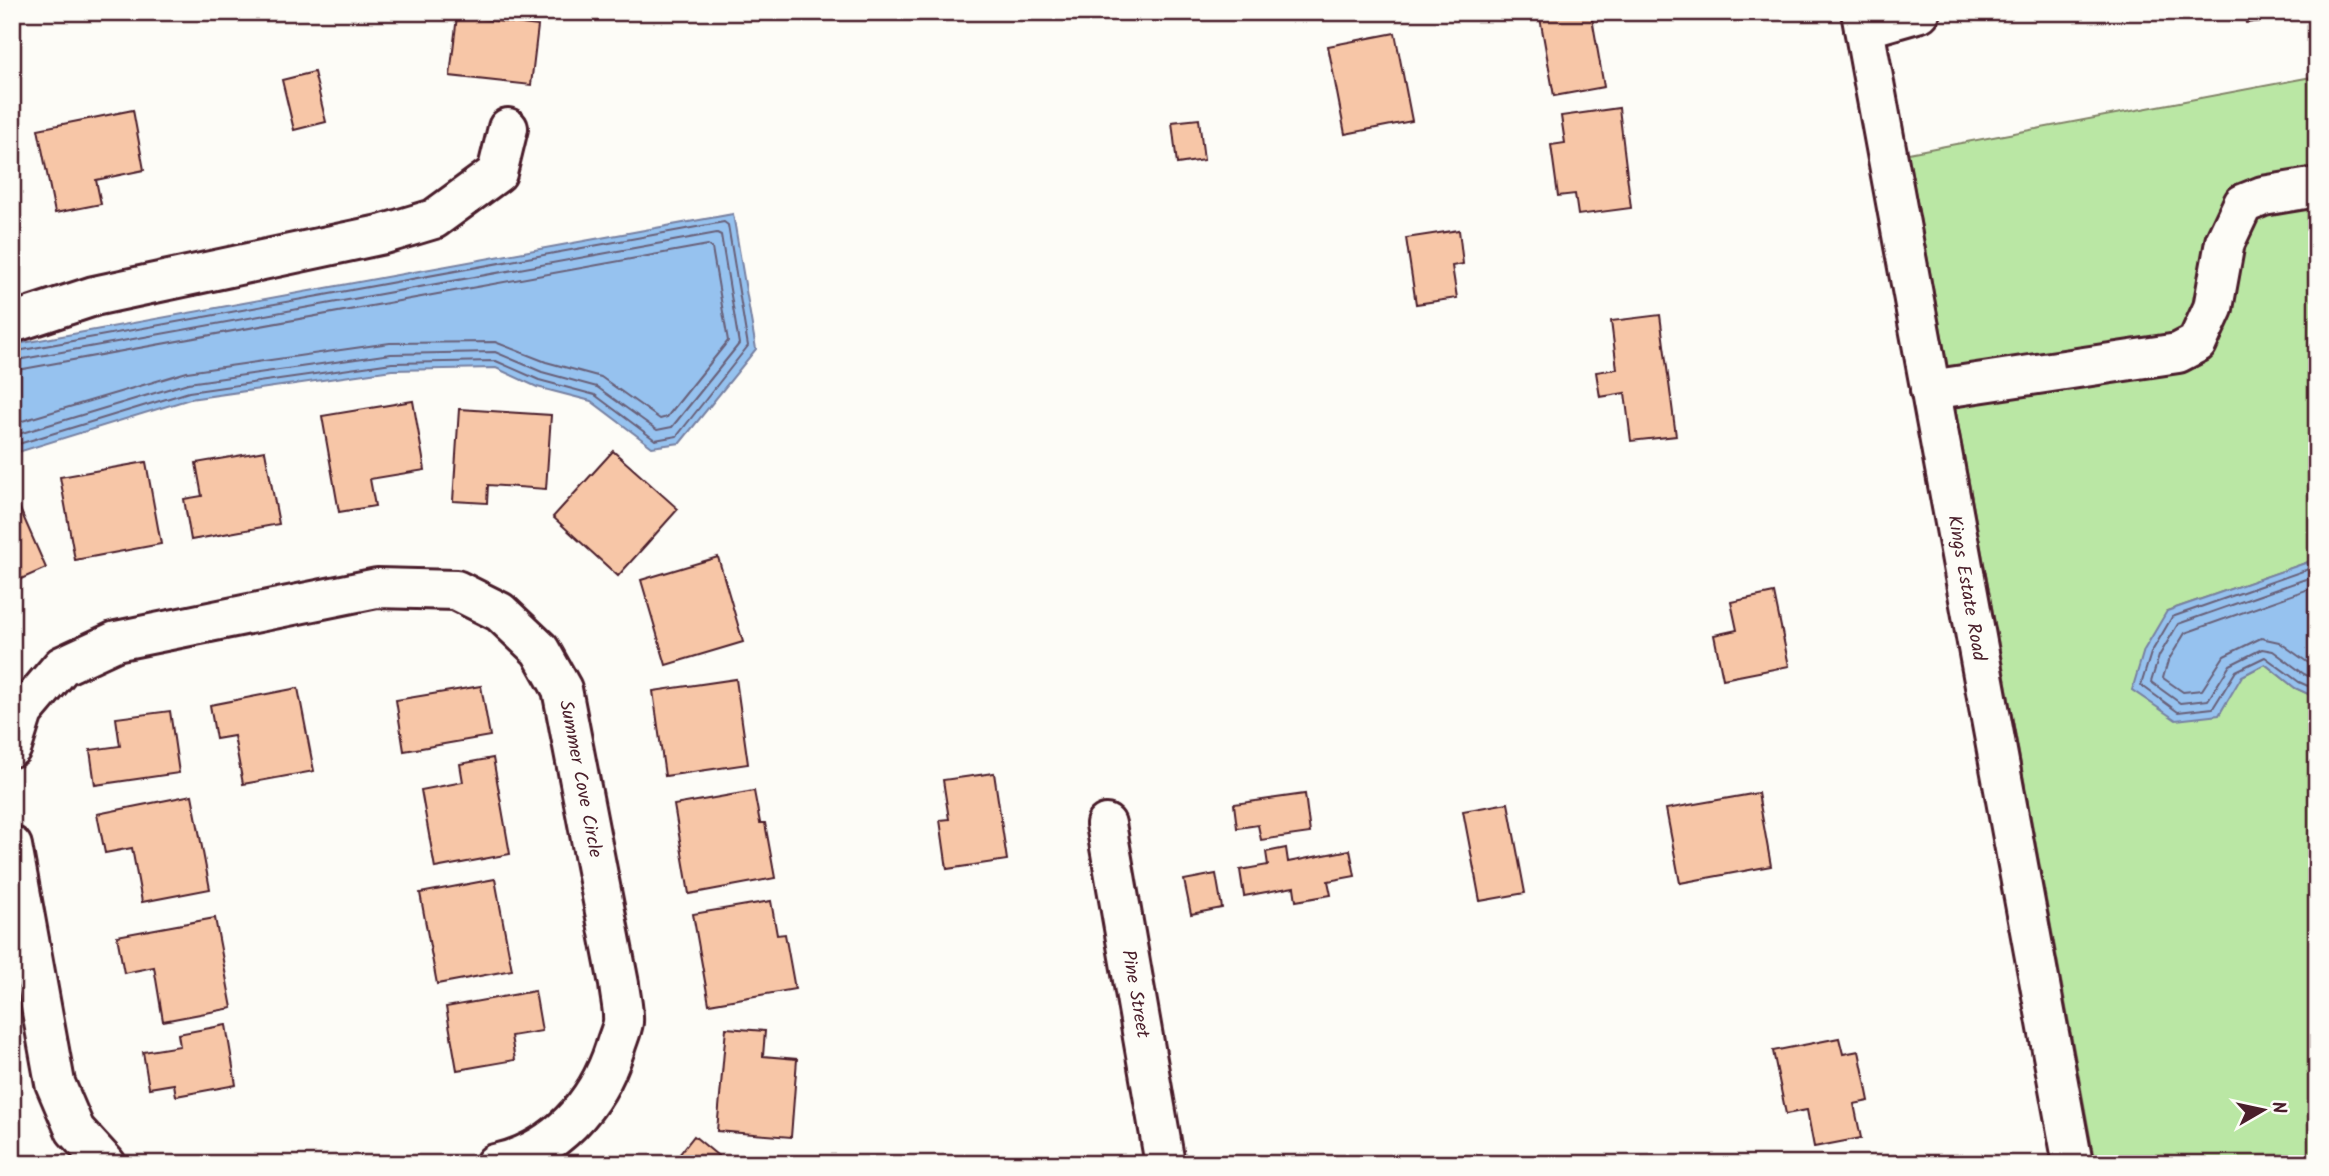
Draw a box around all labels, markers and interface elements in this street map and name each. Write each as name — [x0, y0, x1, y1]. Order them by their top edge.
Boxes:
street label: Kings Estate Road — [1938, 513, 1994, 664]
street label: Summer Cove Circle — [550, 698, 610, 861]
street label: Pine Street — [1112, 947, 1158, 1041]
north arrow — [2228, 1074, 2298, 1144]
text: N — [2262, 1099, 2294, 1116]

